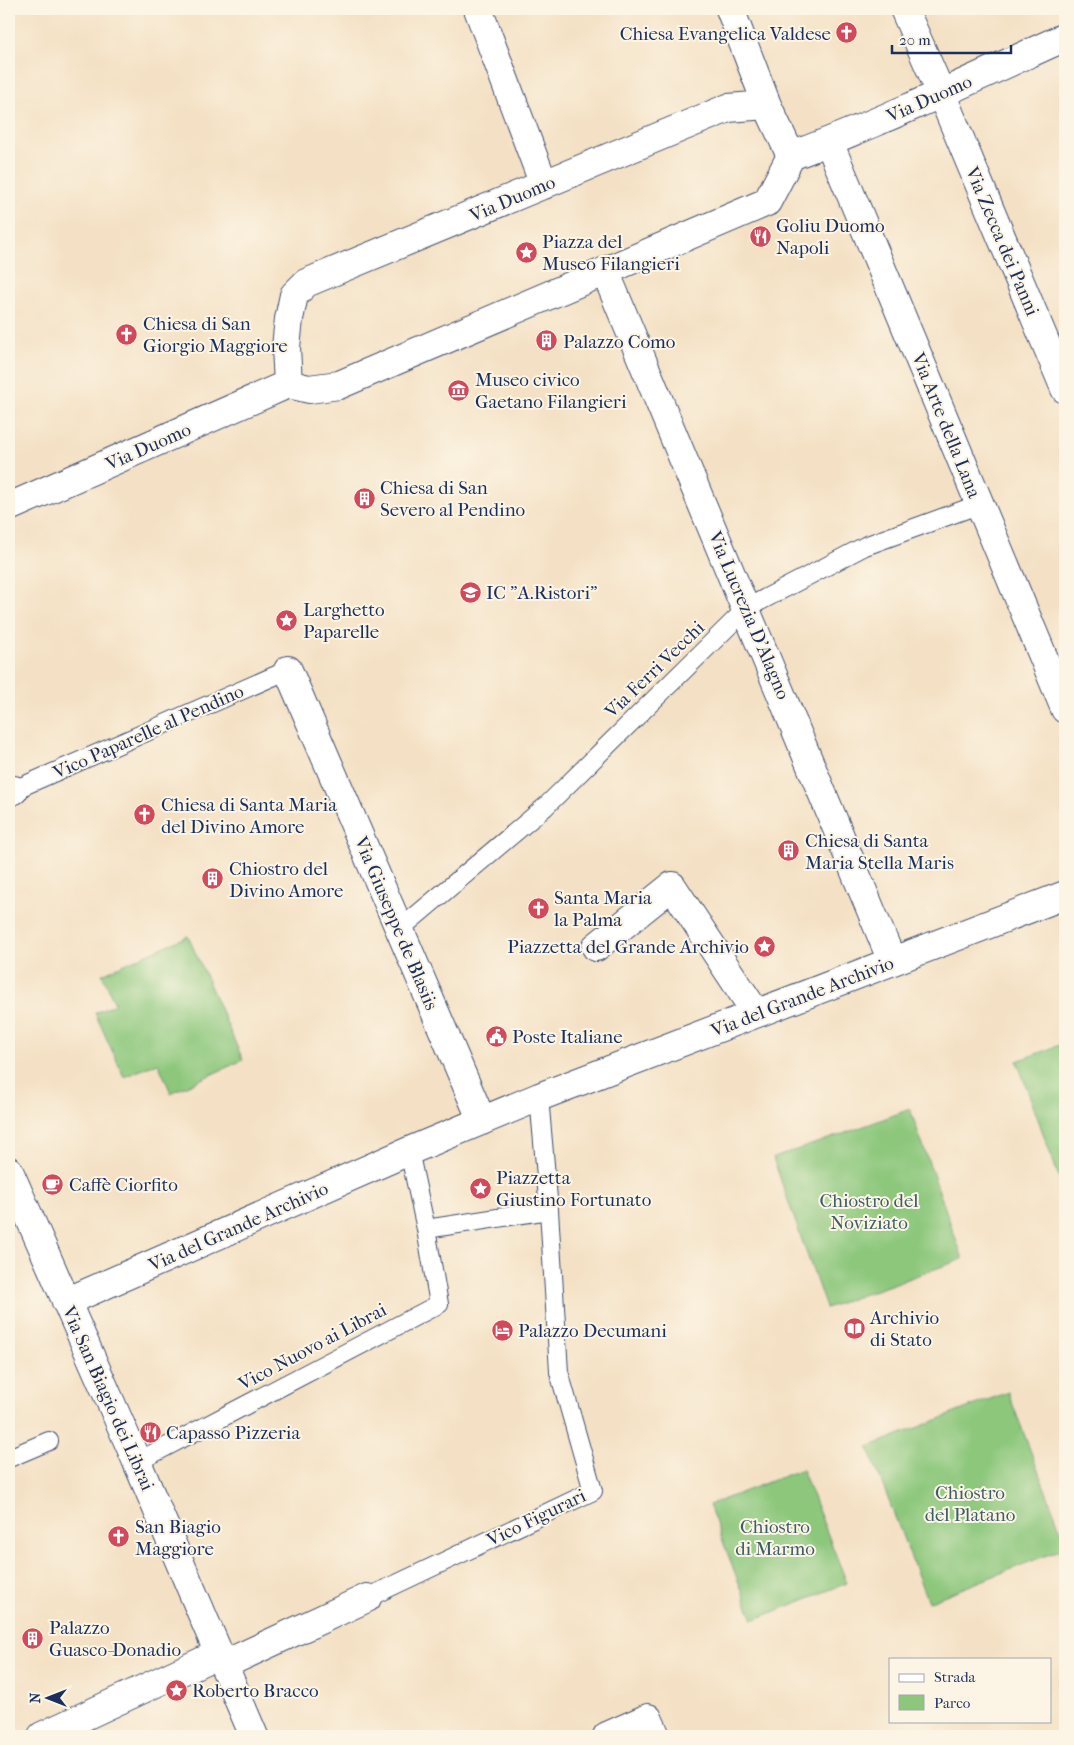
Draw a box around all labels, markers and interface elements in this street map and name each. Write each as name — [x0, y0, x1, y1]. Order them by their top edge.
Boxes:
church icon: Chiesa Evangelica Valdese — [835, 21, 859, 45]
scale bar — [892, 22, 1010, 54]
place label: Chiesa Evangelica Valdese — [620, 23, 831, 45]
text: 20 m — [899, 31, 931, 49]
street label: Via Duomo — [883, 70, 976, 128]
street label: Via Zecca dei Panni — [960, 163, 1044, 320]
street label: Via Duomo — [465, 171, 559, 227]
place label: Goliu Duomo Napoli — [776, 215, 885, 259]
restaurant icon: Goliu Duomo Napoli — [748, 224, 772, 248]
place label: Piazza del Museo Filangieri — [542, 231, 680, 275]
place icon: Piazza del Museo Filangieri — [514, 240, 538, 264]
place label: Chiesa di San Giorgio Maggiore — [143, 313, 288, 357]
church icon: Chiesa di San Giorgio Maggiore — [115, 322, 139, 346]
building icon: Palazzo Como — [535, 329, 559, 353]
place label: Palazzo Como — [563, 331, 676, 353]
street label: Via Arte della Lana — [907, 349, 985, 501]
place label: Museo civico Gaetano Filangieri — [475, 369, 627, 413]
museum icon: Museo civico Gaetano Filangieri — [447, 378, 471, 402]
street label: Via Duomo — [102, 418, 195, 476]
place label: Chiesa di San Severo al Pendino — [380, 477, 526, 521]
building icon: Chiesa di San Severo al Pendino — [352, 486, 376, 510]
street label: Via Lucrezia D'Alagno — [703, 527, 795, 703]
school or university icon: IC "A.Ristori" — [458, 580, 482, 604]
place label: IC "A.Ristori" — [486, 582, 597, 604]
place label: Larghetto Paparelle — [303, 599, 385, 643]
place icon: Larghetto Paparelle — [275, 608, 299, 632]
street label: Via Ferri Vecchi — [600, 616, 709, 723]
street label: Vico Paparelle al Pendino — [49, 680, 247, 784]
place label: Chiesa di Santa Maria del Divino Amore — [161, 794, 337, 838]
church icon: Chiesa di Santa Maria del Divino Amore — [133, 803, 157, 827]
place label: Chiesa di Santa Maria Stella Maris — [805, 830, 954, 874]
street label: Via Giuseppe de Blasiis — [349, 832, 443, 1013]
building icon: Chiesa di Santa Maria Stella Maris — [777, 839, 801, 863]
place label: Chiostro del Divino Amore — [229, 858, 344, 902]
building icon: Chiostro del Divino Amore — [201, 867, 225, 891]
place label: Santa Maria la Palma — [553, 887, 652, 931]
church icon: Santa Maria la Palma — [526, 896, 550, 920]
place icon: Piazzetta del Grande Archivio — [753, 934, 777, 958]
place label: Piazzetta del Grande Archivio — [507, 936, 749, 958]
street label: Via del Grande Archivio — [707, 952, 897, 1042]
public building icon: Poste Italiane — [484, 1024, 508, 1048]
place label: Poste Italiane — [512, 1026, 623, 1048]
place label: Piazzetta Giustino Fortunato — [496, 1167, 652, 1211]
cafe icon: Caffè Ciorfito — [41, 1172, 65, 1196]
place label: Caffè Ciorfito — [69, 1174, 178, 1196]
place icon: Piazzetta Giustino Fortunato — [468, 1176, 492, 1200]
street label: Via del Grande Archivio — [144, 1177, 332, 1277]
park label: Chiostro del Noviziato — [820, 1190, 918, 1234]
street label: Vico Nuovo ai Librai — [234, 1298, 391, 1396]
street label: Via San Biagio dei Librai — [57, 1302, 159, 1494]
place label: Archivio di Stato — [869, 1307, 940, 1351]
library icon: Archivio di Stato — [842, 1316, 866, 1340]
hotel icon: Palazzo Decumani — [490, 1318, 514, 1342]
place label: Palazzo Decumani — [518, 1320, 667, 1342]
restaurant icon: Capasso Pizzeria — [138, 1420, 162, 1444]
place label: Capasso Pizzeria — [166, 1422, 300, 1444]
park label: Chiostro del Platano — [925, 1482, 1016, 1526]
street label: Vico Figurari — [482, 1484, 590, 1552]
place label: San Biagio Maggiore — [135, 1516, 221, 1560]
park label: Chiostro di Marmo — [735, 1516, 815, 1560]
church icon: San Biagio Maggiore — [107, 1525, 131, 1549]
place label: Palazzo Guasco-Donadio — [49, 1617, 182, 1661]
building icon: Palazzo Guasco-Donadio — [21, 1626, 45, 1650]
legend — [889, 1658, 1052, 1722]
text: Strada — [934, 1668, 977, 1686]
north arrow — [22, 1672, 72, 1722]
place icon: Roberto Bracco — [164, 1678, 188, 1702]
place label: Roberto Bracco — [192, 1680, 319, 1702]
text: N — [27, 1692, 44, 1703]
text: Parco — [934, 1694, 971, 1712]

